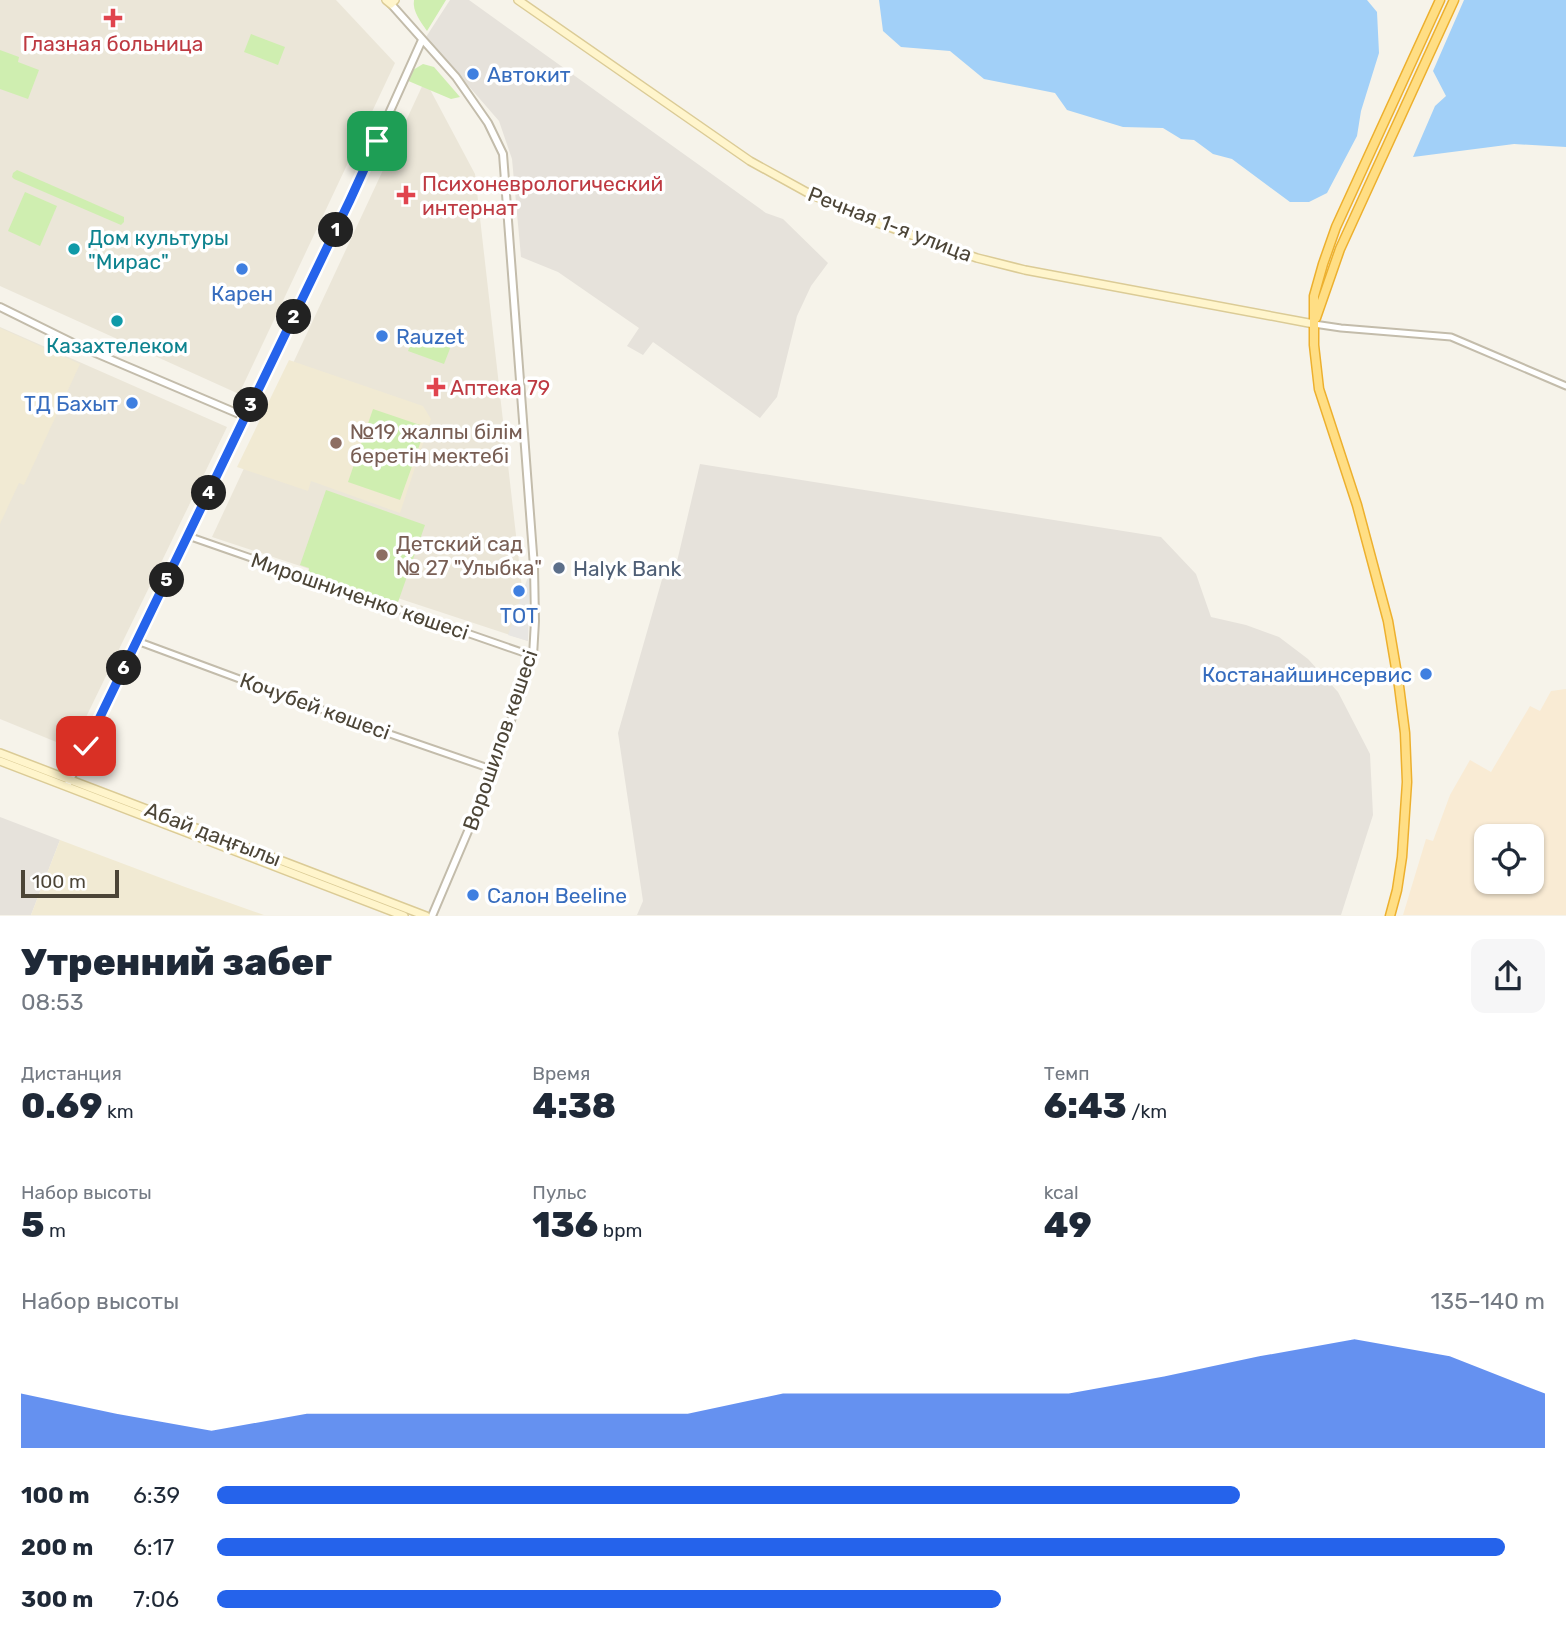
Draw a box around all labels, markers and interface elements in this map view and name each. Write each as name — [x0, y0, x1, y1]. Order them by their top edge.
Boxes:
marker: Глазная больница — [103, 8, 123, 28]
place label: Глазная больница — [23, 31, 203, 56]
place label: Автокит — [487, 62, 571, 87]
marker: Автокит — [465, 66, 481, 82]
pin — [347, 111, 407, 171]
icon: arrive — [358, 122, 396, 160]
place label: Психоневрологический интернат — [422, 171, 663, 220]
street label: Речная 1-я улица — [804, 181, 976, 267]
marker: Психоневрологический интернат — [396, 185, 416, 205]
pin: 1 — [318, 212, 354, 247]
text: 1 — [331, 218, 340, 241]
place label: Дом культуры "Мирас" — [88, 225, 229, 274]
marker: Дом культуры "Мирас" — [66, 241, 82, 257]
marker: Карен — [234, 261, 250, 277]
place label: Карен — [211, 281, 273, 306]
pin: 2 — [276, 300, 312, 334]
text: 2 — [287, 305, 300, 328]
marker: Казахтелеком — [109, 313, 125, 329]
place label: Rauzet — [396, 324, 464, 349]
marker: Rauzet — [374, 328, 390, 344]
place label: Казахтелеком — [46, 333, 188, 358]
place label: Аптека 79 — [450, 375, 550, 400]
marker: Аптека 79 — [428, 379, 444, 395]
pin: 3 — [233, 388, 268, 422]
place label: ТД Бахыт — [24, 391, 118, 416]
text: 3 — [244, 393, 257, 416]
marker: ТД Бахыт — [124, 395, 140, 411]
place label: №19 жалпы білім беретін мектебі — [350, 419, 523, 468]
marker: №19 жалпы білім беретін мектебі — [328, 435, 344, 451]
pin: 4 — [192, 476, 227, 510]
text: 4 — [202, 481, 215, 504]
place label: Детский сад № 27 "Улыбка" — [396, 531, 542, 580]
street label: Мирошниченко көшесі — [248, 547, 472, 645]
marker: Детский сад № 27 "Улыбка" — [374, 547, 390, 563]
place label: Halyk Bank — [573, 556, 681, 581]
marker: Halyk Bank — [551, 560, 567, 576]
pin: 5 — [150, 562, 184, 598]
text: 5 — [160, 568, 173, 591]
marker: ТОТ — [511, 583, 527, 599]
place label: ТОТ — [500, 603, 538, 628]
street label: Ворошилов көшесі — [457, 646, 543, 834]
pin: 6 — [106, 650, 142, 686]
text: 6 — [117, 656, 130, 679]
place label: Костанайшинсервис — [1202, 662, 1412, 687]
marker: Костанайшинсервис — [1418, 666, 1434, 682]
street label: Кочубей көшесі — [236, 667, 394, 745]
pin — [56, 716, 116, 776]
icon: check — [67, 727, 105, 765]
street label: Абай даңғылы — [141, 797, 285, 871]
map controls — [1474, 824, 1544, 894]
button: locate — [1474, 824, 1544, 894]
scale bar — [21, 866, 119, 898]
text: 100 m — [32, 870, 86, 893]
place label: Cалон Beeline — [487, 883, 627, 908]
marker: Cалон Beeline — [465, 887, 481, 903]
text: Утренний забег — [21, 939, 332, 985]
button: share — [1471, 939, 1545, 1013]
text: 08:53 — [21, 988, 84, 1016]
text: Дистанция — [21, 1062, 122, 1085]
text: Время — [532, 1062, 590, 1085]
text: Темп — [1044, 1062, 1090, 1085]
text: 0.69 — [21, 1085, 102, 1127]
text: 4:38 — [532, 1085, 616, 1127]
text: 6:43 — [1044, 1085, 1127, 1127]
text: km — [102, 1100, 134, 1123]
text: /km — [1127, 1100, 1167, 1123]
text: Набор высоты — [21, 1181, 152, 1204]
text: Пульс — [532, 1181, 587, 1204]
text: kcal — [1044, 1181, 1079, 1204]
text: 5 — [21, 1204, 44, 1246]
text: 136 — [532, 1204, 598, 1246]
text: 49 — [1044, 1204, 1092, 1246]
text: m — [44, 1219, 66, 1242]
text: bpm — [598, 1219, 642, 1242]
text: Набор высоты — [21, 1287, 179, 1315]
text: 135–140 m — [1430, 1287, 1545, 1315]
text: 100 m — [21, 1481, 90, 1509]
text: 6:39 — [133, 1481, 180, 1509]
text: 200 m — [21, 1533, 93, 1561]
text: 6:17 — [133, 1533, 174, 1561]
text: 300 m — [21, 1585, 93, 1613]
text: 7:06 — [133, 1585, 179, 1613]

